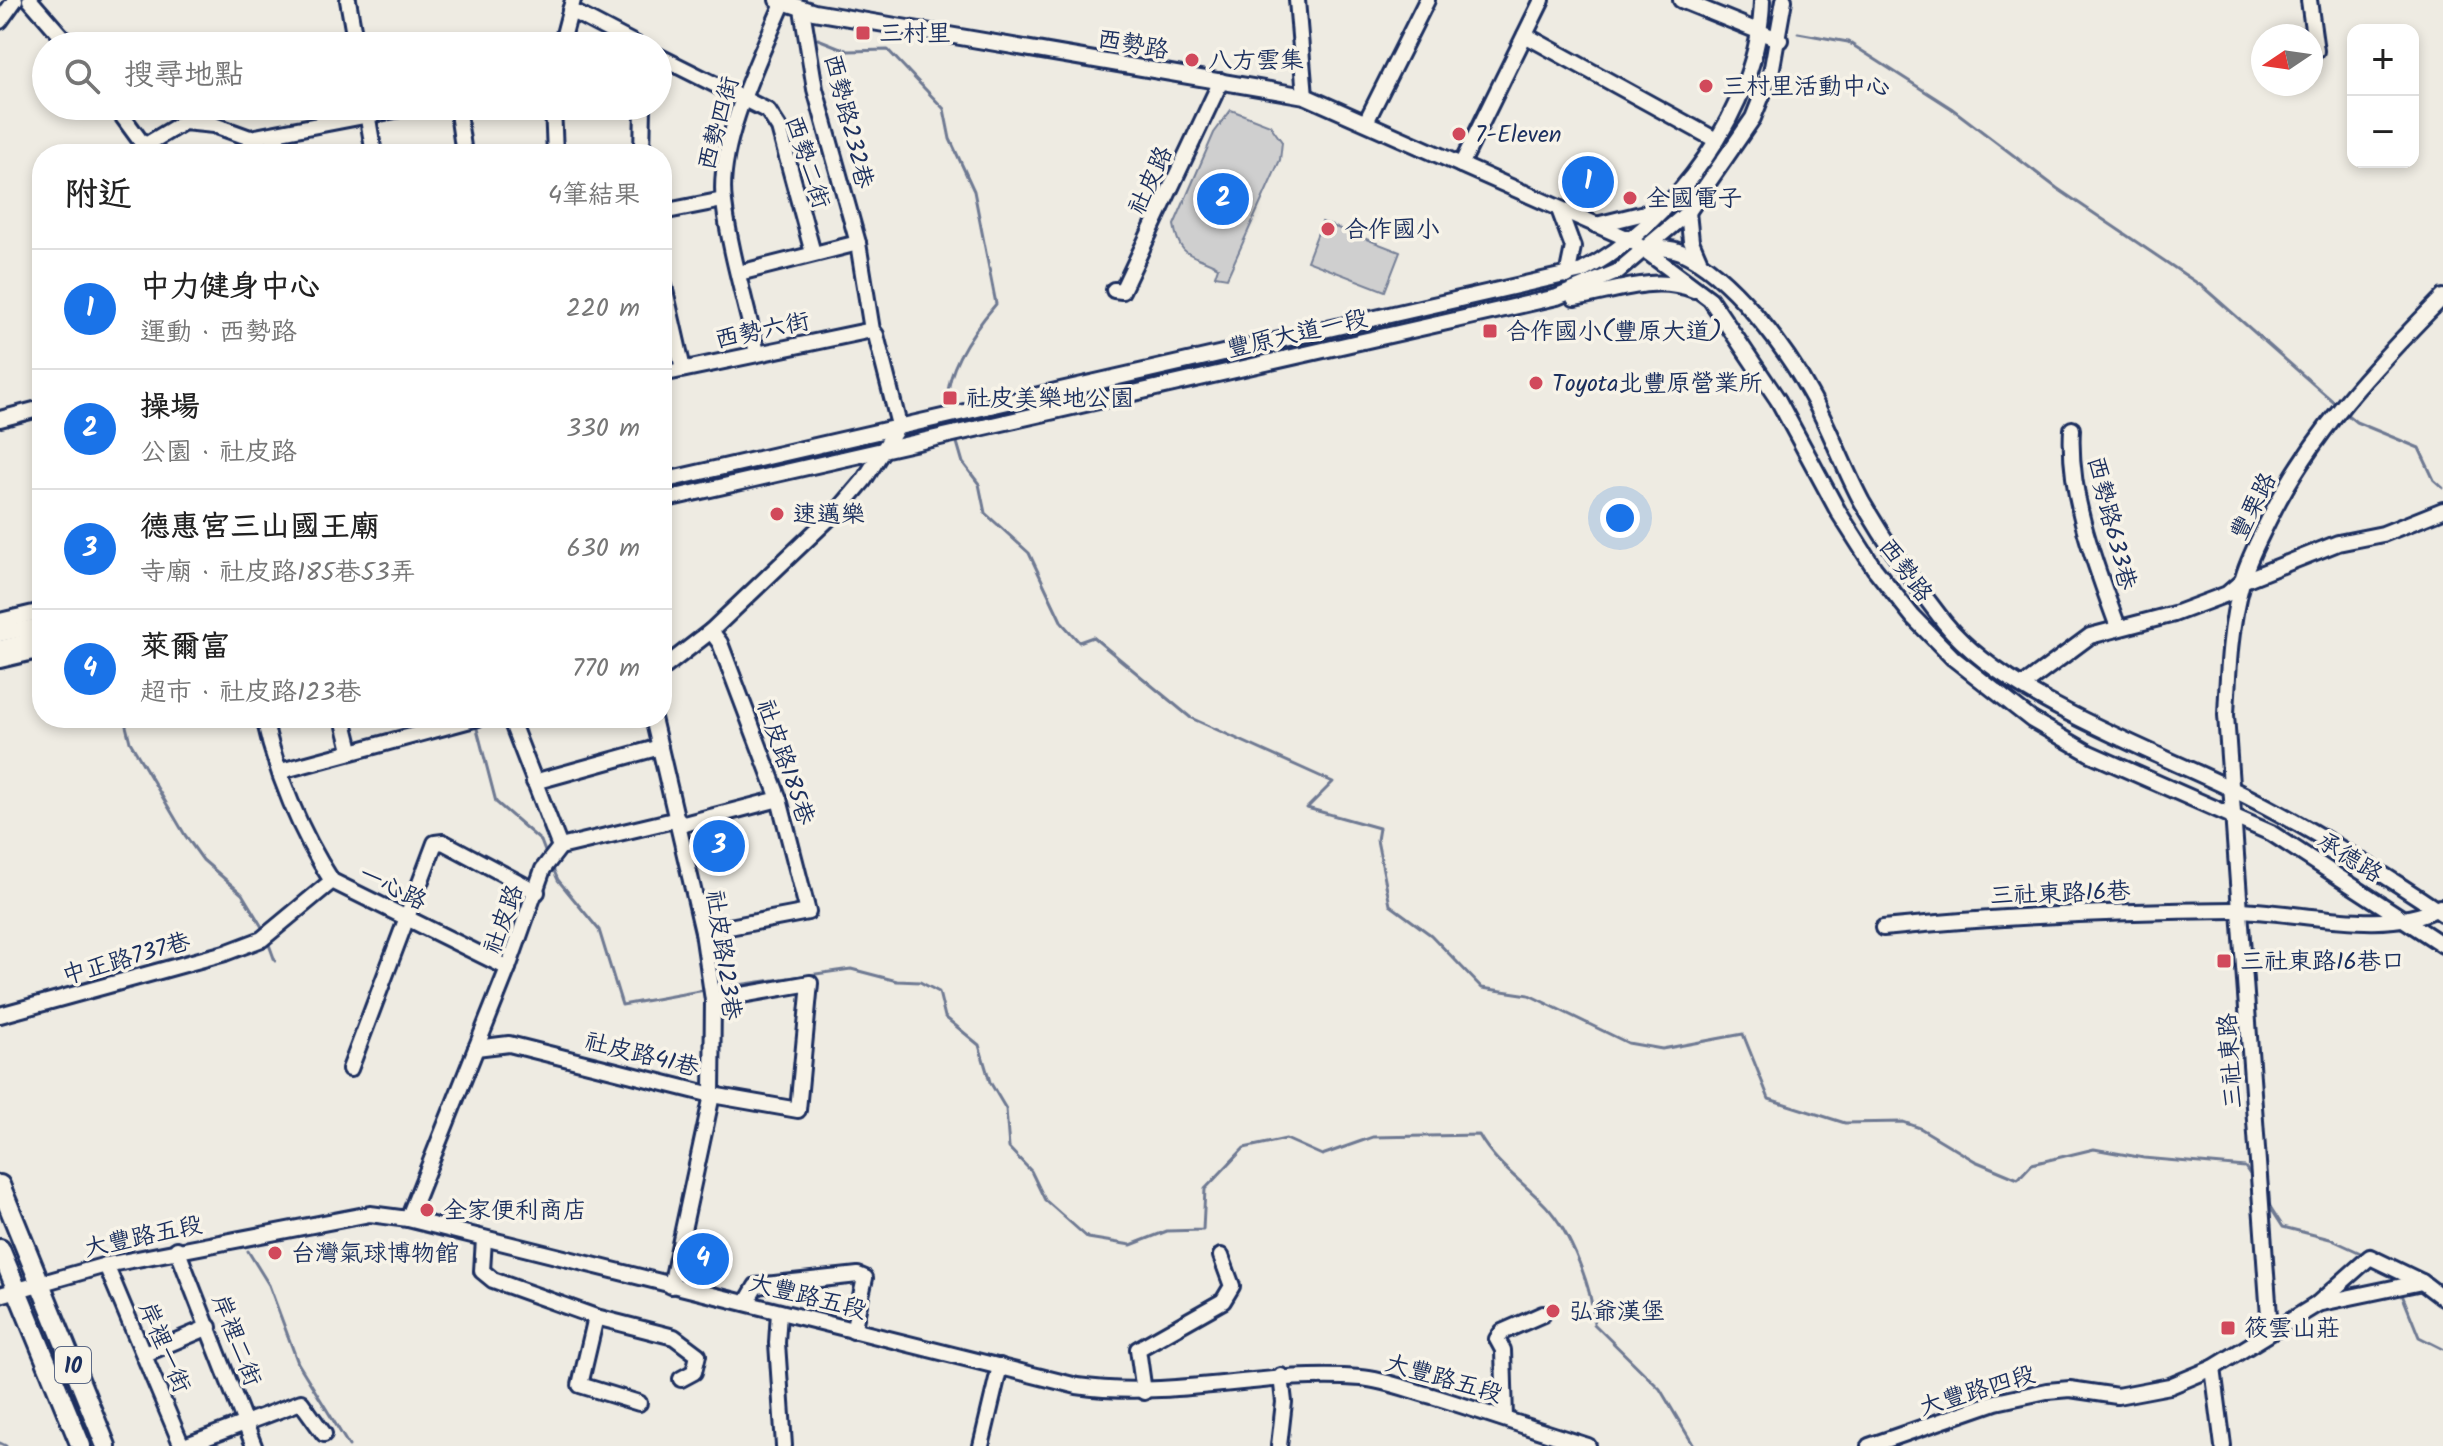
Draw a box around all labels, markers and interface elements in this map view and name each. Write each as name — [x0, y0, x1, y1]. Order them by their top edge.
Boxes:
place label: 三村里 — [879, 15, 951, 54]
street label: 西勢路 — [1094, 20, 1172, 71]
marker: 三村里 — [854, 24, 872, 42]
north arrow — [2251, 24, 2323, 96]
map controls — [2347, 24, 2419, 168]
button: + — [2347, 24, 2419, 96]
search box — [32, 32, 672, 120]
place label: 八方雲集 — [1208, 42, 1304, 81]
street label: 西勢路232巷 — [812, 50, 883, 193]
marker: 八方雲集 — [1183, 51, 1201, 69]
text: 搜尋地點 — [124, 52, 244, 100]
icon: search — [60, 54, 104, 98]
place label: 三村里活動中心 — [1722, 68, 1890, 107]
street label: 西勢四街 — [688, 72, 751, 175]
marker: 三村里活動中心 — [1697, 77, 1715, 95]
button: − — [2347, 96, 2419, 168]
street label: 西勢二街 — [773, 111, 840, 214]
place label: 7-Eleven — [1475, 116, 1562, 155]
marker: 7-Eleven — [1450, 125, 1468, 143]
street label: 社皮路 — [1118, 140, 1184, 222]
pin: 1 — [1562, 152, 1614, 212]
text: 附近 — [64, 169, 132, 223]
pin: 2 — [1197, 169, 1249, 229]
text: 4筆結果 — [548, 175, 640, 217]
place label: 全國電子 — [1646, 180, 1742, 219]
marker: 全國電子 — [1621, 189, 1639, 207]
place label: 合作國小 — [1344, 211, 1440, 250]
marker: 合作國小 — [1319, 220, 1337, 238]
text: 中力健身中心 — [140, 264, 320, 312]
text: 1 — [86, 288, 94, 330]
text: 220 m — [566, 288, 640, 330]
street label: 豐原大道一段 — [1223, 299, 1372, 370]
street label: 西勢六街 — [711, 302, 813, 361]
text: 運動 · 西勢路 — [140, 312, 297, 354]
place label: 合作國小(豐原大道) — [1506, 313, 1722, 352]
marker: 合作國小(豐原大道) — [1481, 322, 1499, 340]
place label: Toyota北豐原營業所 — [1552, 365, 1762, 404]
marker: Toyota北豐原營業所 — [1527, 374, 1545, 392]
place label: 社皮美樂地公園 — [966, 380, 1134, 419]
text: 操場 — [140, 384, 200, 432]
marker: 社皮美樂地公園 — [941, 389, 959, 407]
text: 2 — [82, 408, 98, 450]
text: 330 m — [566, 408, 640, 450]
text: 公園 · 社皮路 — [140, 432, 297, 474]
street label: 西勢路633巷 — [2075, 452, 2146, 594]
street label: 豐栗路 — [2221, 466, 2288, 548]
place label: 速邁樂 — [793, 496, 865, 535]
your location — [1600, 498, 1640, 538]
text: 德惠宮三山國王廟 — [140, 504, 380, 552]
marker: 速邁樂 — [768, 505, 786, 523]
text: 3 — [83, 528, 97, 570]
text: 630 m — [567, 528, 640, 570]
street label: 西勢路 — [1868, 530, 1942, 611]
text: 寺廟 · 社皮路185巷53弄 — [140, 552, 416, 594]
text: 萊爾富 — [140, 624, 230, 672]
text: 4 — [83, 648, 97, 690]
text: 770 m — [572, 648, 640, 690]
text: 超市 · 社皮路123巷 — [140, 672, 361, 714]
street label: 社皮路185巷 — [745, 694, 824, 831]
pin: 3 — [693, 816, 745, 876]
street label: 承德路 — [2308, 823, 2390, 894]
street label: 一心路 — [351, 855, 433, 922]
street label: 三社東路16巷 — [1989, 873, 2131, 916]
street label: 社皮路 — [474, 879, 535, 960]
street label: 社皮路123巷 — [694, 888, 751, 1023]
street label: 中正路737巷 — [58, 923, 195, 996]
place label: 三社東路16巷口 — [2240, 943, 2405, 982]
marker: 三社東路16巷口 — [2215, 952, 2233, 970]
street label: 三社東路 — [2209, 1012, 2254, 1110]
street label: 社皮路41巷 — [580, 1022, 703, 1089]
place label: 全家便利商店 — [443, 1192, 587, 1231]
marker: 全家便利商店 — [418, 1201, 436, 1219]
street label: 大豐路五段 — [81, 1206, 206, 1269]
pin: 4 — [677, 1229, 729, 1289]
place label: 台灣氣球博物館 — [291, 1235, 459, 1274]
marker: 台灣氣球博物館 — [266, 1244, 284, 1262]
street label: 大豐路五段 — [745, 1264, 871, 1331]
street label: 岸裡二街 — [200, 1289, 271, 1392]
place label: 弘爺漢堡 — [1569, 1293, 1665, 1332]
street label: 岸裡一街 — [127, 1296, 200, 1399]
marker: 弘爺漢堡 — [1544, 1302, 1562, 1320]
place label: 筱雲山莊 — [2244, 1310, 2340, 1349]
marker: 筱雲山莊 — [2219, 1319, 2237, 1337]
street label: 大豐路五段 — [1381, 1344, 1507, 1415]
road number: 10 — [55, 1347, 91, 1383]
street label: 大豐路四段 — [1914, 1355, 2041, 1428]

